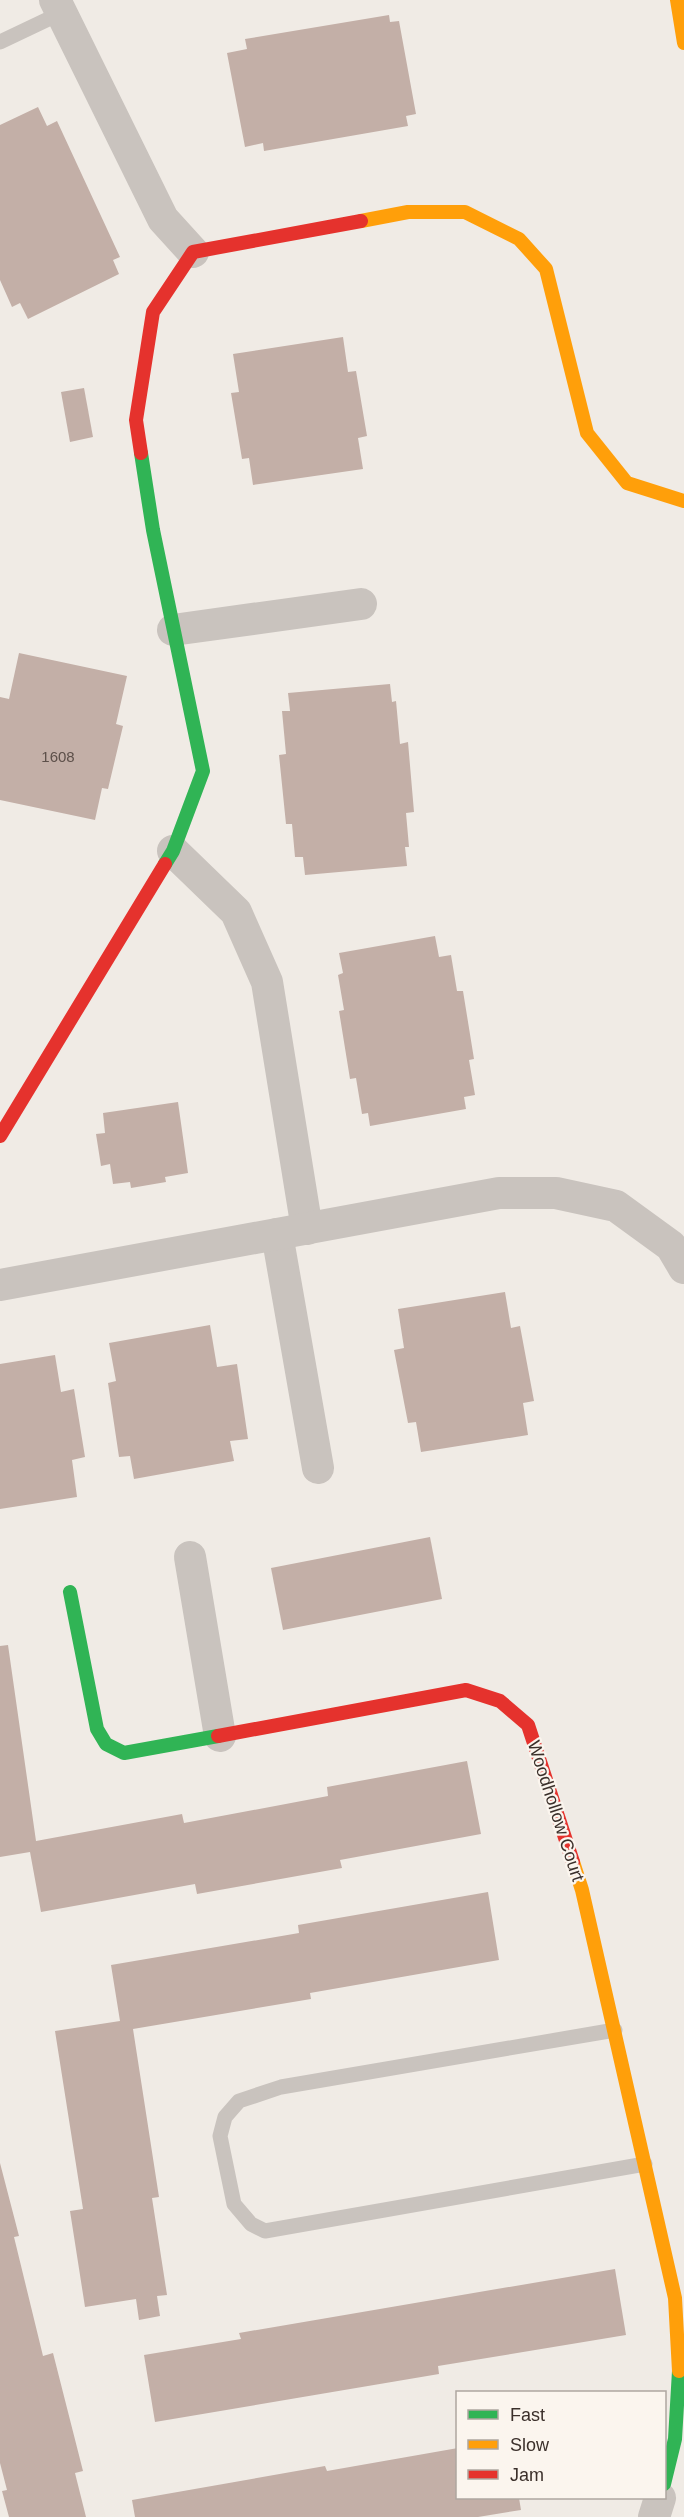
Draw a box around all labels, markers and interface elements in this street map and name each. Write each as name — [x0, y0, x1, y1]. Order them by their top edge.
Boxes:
house number: 1608 — [41, 748, 75, 765]
street label: Woodhollow Court — [524, 1738, 588, 1884]
legend — [456, 2391, 666, 2499]
text: Fast — [510, 2405, 545, 2425]
text: Slow — [510, 2435, 550, 2455]
text: Jam — [510, 2465, 544, 2485]

